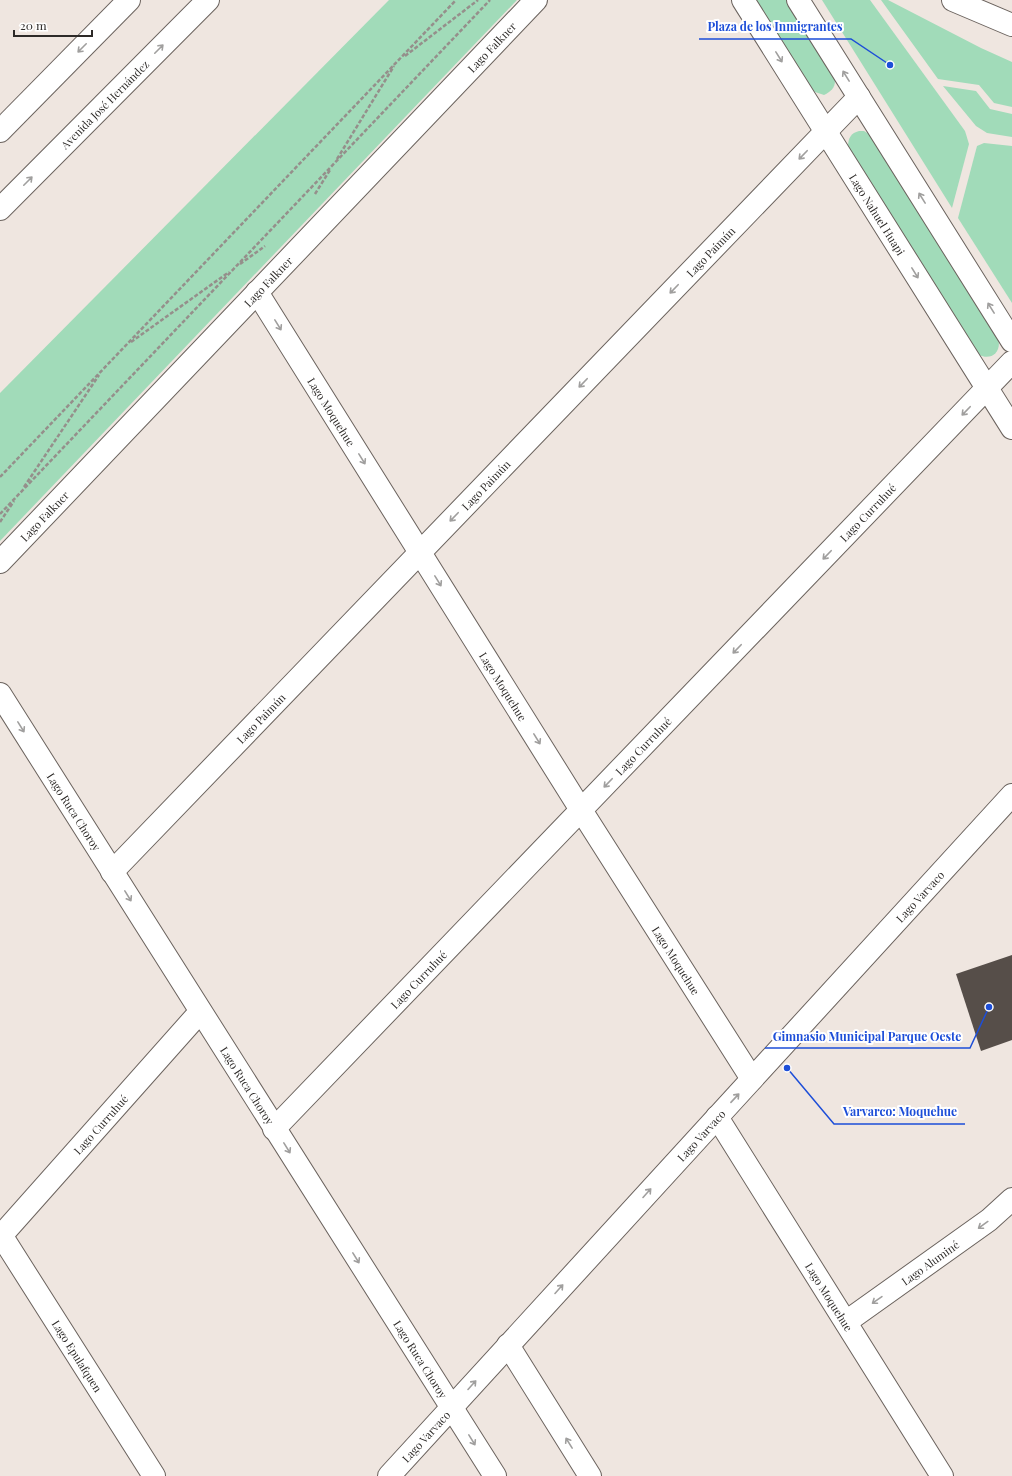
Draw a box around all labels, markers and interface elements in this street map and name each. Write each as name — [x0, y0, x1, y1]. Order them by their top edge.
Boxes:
scale bar — [14, 12, 92, 38]
callout: Plaza de los Inmigrantes — [699, 15, 851, 39]
text: 20 m — [20, 17, 47, 33]
street label: Lago Falkner — [464, 18, 519, 75]
text: Plaza de los Inmigrantes — [708, 18, 843, 34]
one-way arrow — [77, 43, 87, 53]
one-way arrow — [154, 44, 164, 54]
one-way arrow — [775, 51, 783, 62]
street label: Avenida José Hernández — [56, 57, 152, 152]
one-way arrow — [841, 70, 849, 82]
one-way arrow — [798, 150, 808, 160]
street label: Lago Nahuel Huapi — [846, 171, 909, 258]
one-way arrow — [23, 176, 32, 186]
one-way arrow — [918, 192, 926, 204]
street label: Lago Paimún — [683, 223, 738, 280]
street label: Lago Falkner — [240, 253, 295, 310]
one-way arrow — [911, 268, 919, 279]
one-way arrow — [669, 284, 678, 294]
one-way arrow — [987, 302, 995, 314]
one-way arrow — [273, 320, 282, 331]
street label: Lago Moquehue — [305, 374, 359, 449]
one-way arrow — [579, 378, 588, 388]
one-way arrow — [961, 406, 970, 416]
one-way arrow — [358, 453, 366, 465]
street label: Lago Paimún — [458, 456, 513, 513]
street label: Lago Curruhué — [836, 480, 899, 544]
street label: Lago Falkner — [17, 487, 72, 544]
one-way arrow — [449, 512, 459, 522]
one-way arrow — [822, 550, 832, 560]
one-way arrow — [434, 575, 442, 586]
one-way arrow — [732, 644, 742, 654]
street label: Lago Moquehue — [476, 649, 531, 724]
street label: Lago Paimún — [233, 689, 289, 746]
street label: Lago Curruhué — [611, 713, 675, 778]
one-way arrow — [17, 721, 25, 732]
one-way arrow — [533, 733, 541, 744]
street label: Lago Ruca Choroy — [44, 770, 105, 854]
one-way arrow — [603, 778, 613, 788]
street label: Lago Varvaco — [892, 867, 947, 925]
one-way arrow — [124, 890, 132, 902]
street label: Lago Moquehue — [649, 923, 704, 998]
street label: Lago Curruhué — [387, 947, 450, 1011]
callout: Gimnasio Municipal Parque Oeste — [765, 1024, 970, 1048]
text: Gimnasio Municipal Parque Oeste — [773, 1028, 961, 1044]
street label: Lago Ruca Choroy — [217, 1043, 278, 1128]
street label: Lago Curruhué — [70, 1091, 131, 1157]
one-way arrow — [730, 1093, 739, 1103]
callout: Varvarco: Moquehue — [834, 1100, 965, 1124]
text: Varvarco: Moquehue — [842, 1103, 957, 1119]
street label: Lago Varvaco — [673, 1106, 728, 1164]
one-way arrow — [283, 1142, 291, 1154]
one-way arrow — [642, 1189, 651, 1199]
one-way arrow — [977, 1221, 988, 1229]
street label: Lago Aluminé — [898, 1236, 962, 1288]
one-way arrow — [353, 1252, 361, 1264]
street label: Lago Moquehue — [802, 1259, 857, 1334]
one-way arrow — [555, 1284, 564, 1294]
one-way arrow — [872, 1296, 883, 1304]
street label: Lago Epulafquen — [49, 1317, 106, 1395]
street label: Lago Ruca Choroy — [391, 1317, 451, 1401]
one-way arrow — [467, 1380, 476, 1390]
street label: Lago Varvaco — [398, 1407, 453, 1465]
one-way arrow — [468, 1434, 476, 1445]
one-way arrow — [565, 1437, 573, 1449]

